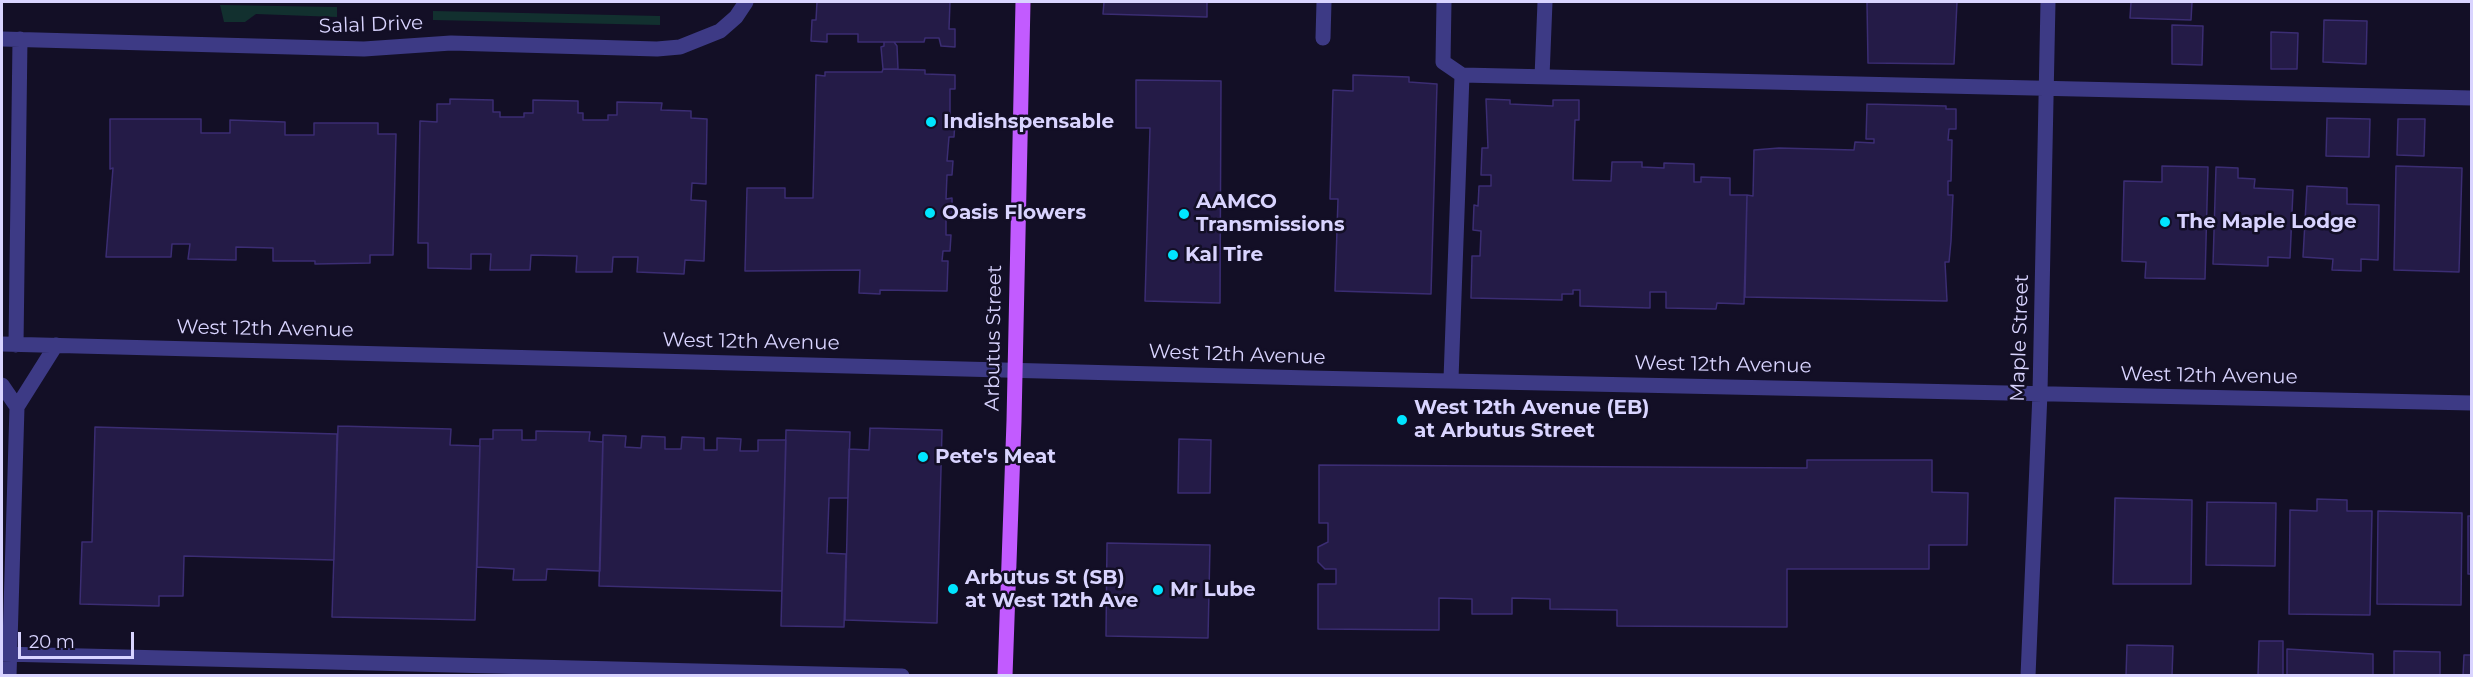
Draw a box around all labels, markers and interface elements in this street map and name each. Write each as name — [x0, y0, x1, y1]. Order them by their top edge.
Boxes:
street label: Salal Drive — [318, 11, 424, 39]
place label: Indishspensable — [943, 110, 1114, 134]
marker: Indishspensable — [924, 115, 938, 129]
place label: AAMCO Transmissions — [1196, 190, 1345, 237]
place label: Oasis Flowers — [942, 201, 1086, 225]
marker: Oasis Flowers — [923, 206, 937, 220]
marker: AAMCO Transmissions — [1177, 207, 1191, 221]
place label: The Maple Lodge — [2177, 210, 2357, 234]
marker: The Maple Lodge — [2158, 215, 2172, 229]
place label: Kal Tire — [1185, 243, 1263, 267]
marker: Kal Tire — [1166, 248, 1180, 262]
street label: Arbutus Street — [981, 265, 1007, 411]
street label: Maple Street — [2006, 274, 2034, 402]
street label: West 12th Avenue — [176, 315, 354, 343]
street label: West 12th Avenue — [662, 328, 840, 356]
street label: West 12th Avenue — [1148, 340, 1326, 370]
street label: West 12th Avenue — [1634, 351, 1812, 379]
street label: West 12th Avenue — [2120, 362, 2298, 390]
place label: West 12th Avenue (EB) at Arbutus Street — [1414, 396, 1649, 443]
marker: West 12th Avenue (EB) at Arbutus Street — [1395, 413, 1409, 427]
place label: Pete's Meat — [935, 445, 1056, 469]
marker: Pete's Meat — [916, 450, 930, 464]
place label: Arbutus St (SB) at West 12th Ave — [965, 566, 1138, 613]
place label: Mr Lube — [1170, 578, 1256, 602]
marker: Arbutus St (SB) at West 12th Ave — [946, 582, 960, 596]
marker: Mr Lube — [1151, 583, 1165, 597]
scale bar — [21, 620, 136, 658]
text: 20 m — [29, 631, 75, 653]

